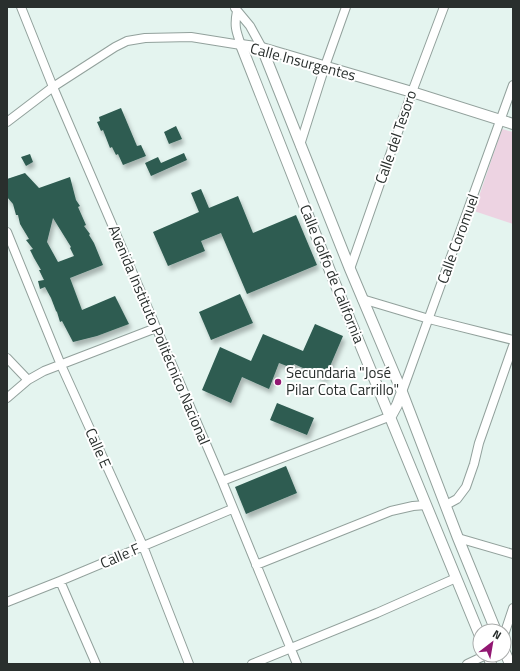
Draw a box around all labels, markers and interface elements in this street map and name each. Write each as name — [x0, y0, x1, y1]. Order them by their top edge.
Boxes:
street label: Calle Insurgentes — [248, 36, 358, 87]
street label: Calle del Tesoro — [369, 87, 422, 187]
street label: Calle Coromuel — [431, 191, 484, 287]
street label: Calle Golfo de California — [294, 201, 371, 347]
street label: Avenida Instituto Politécnico Nacional — [103, 221, 216, 448]
place label: Secundaria "José Pilar Cota Carrillo" — [286, 361, 399, 401]
marker: Secundaria "José Pilar Cota Carrillo" — [273, 377, 283, 387]
street label: Calle E — [79, 424, 117, 472]
street label: Calle F — [96, 537, 143, 574]
north arrow — [472, 623, 512, 663]
text: N — [490, 626, 505, 643]

